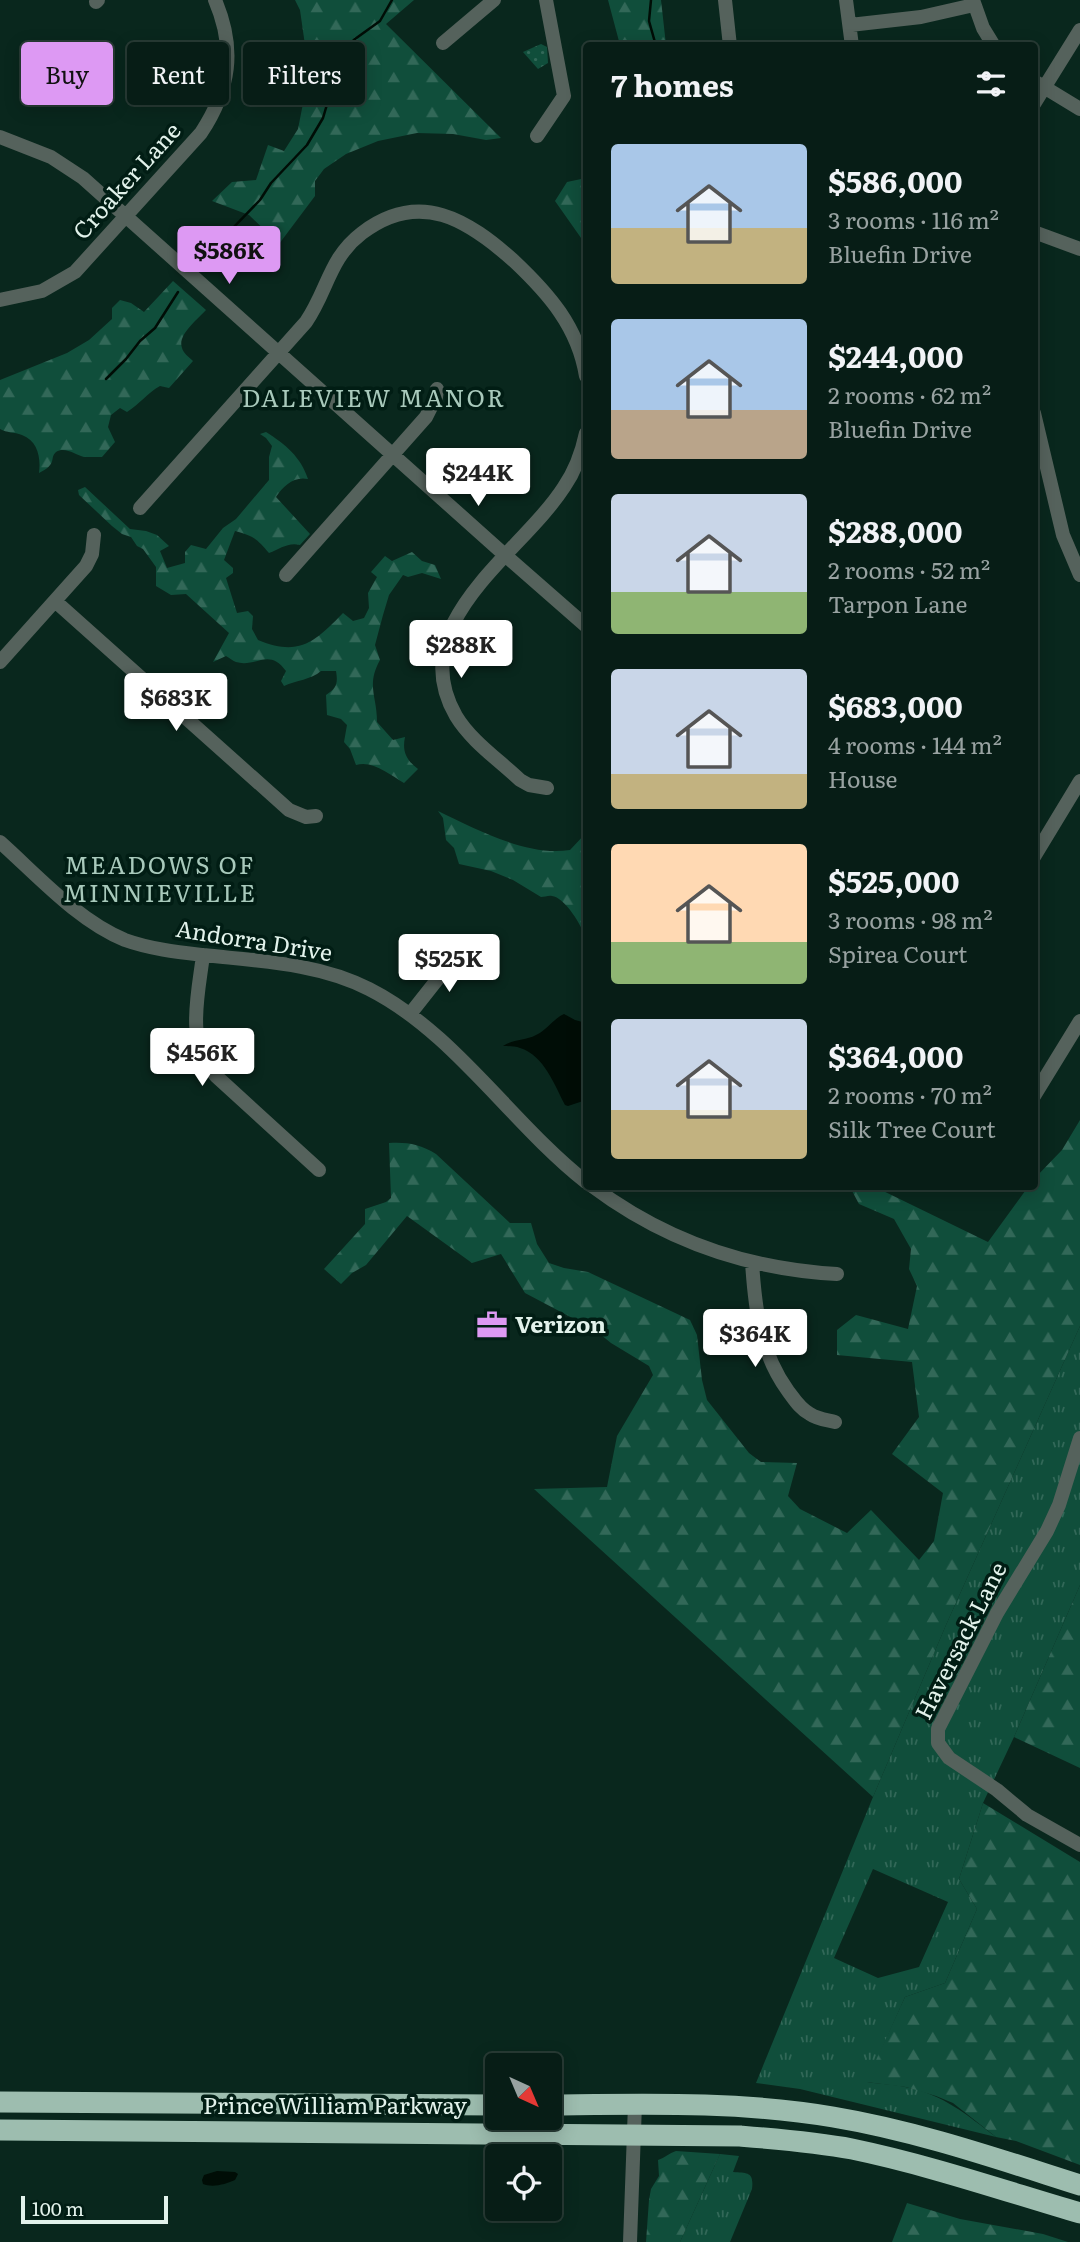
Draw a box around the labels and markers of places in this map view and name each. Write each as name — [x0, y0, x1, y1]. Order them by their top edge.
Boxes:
pin: $586K — [180, 226, 278, 286]
pin: $244K — [429, 448, 527, 508]
pin: $288K — [412, 620, 510, 680]
pin: $683K — [127, 674, 225, 733]
pin: $525K — [400, 934, 498, 994]
pin: $456K — [153, 1028, 251, 1088]
place label: Verizon — [515, 1306, 606, 1340]
office icon: Verizon — [475, 1308, 509, 1342]
pin: $364K — [706, 1310, 804, 1369]

